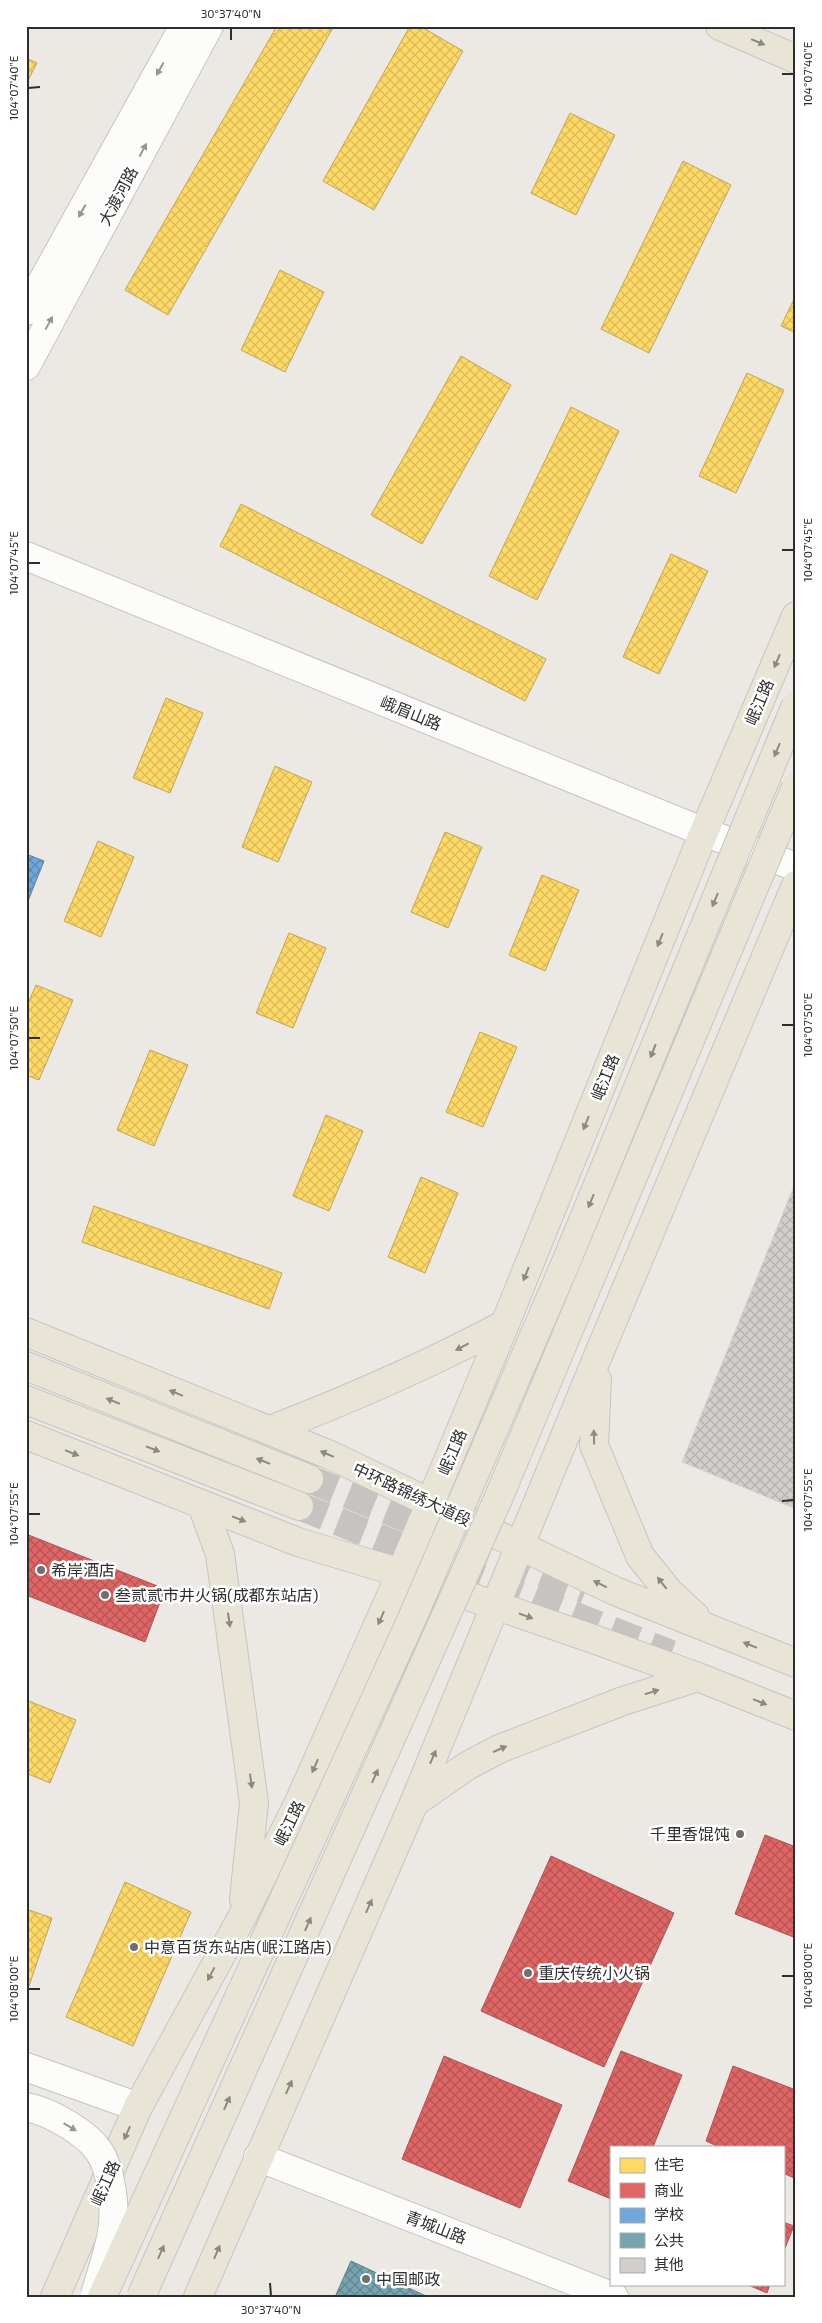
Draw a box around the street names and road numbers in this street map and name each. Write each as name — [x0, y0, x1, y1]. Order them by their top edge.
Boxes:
street label: 大渡河路 — [94, 163, 141, 228]
street label: 岷江路 — [740, 676, 777, 728]
street label: 峨眉山路 — [378, 692, 444, 733]
street label: 岷江路 — [587, 1051, 622, 1103]
street label: 岷江路 — [433, 1426, 470, 1478]
street label: 中环路锦绣大道段 — [350, 1458, 474, 1529]
street label: 岷江路 — [269, 1797, 308, 1849]
street label: 岷江路 — [86, 2157, 123, 2209]
street label: 青城山路 — [403, 2206, 469, 2247]

